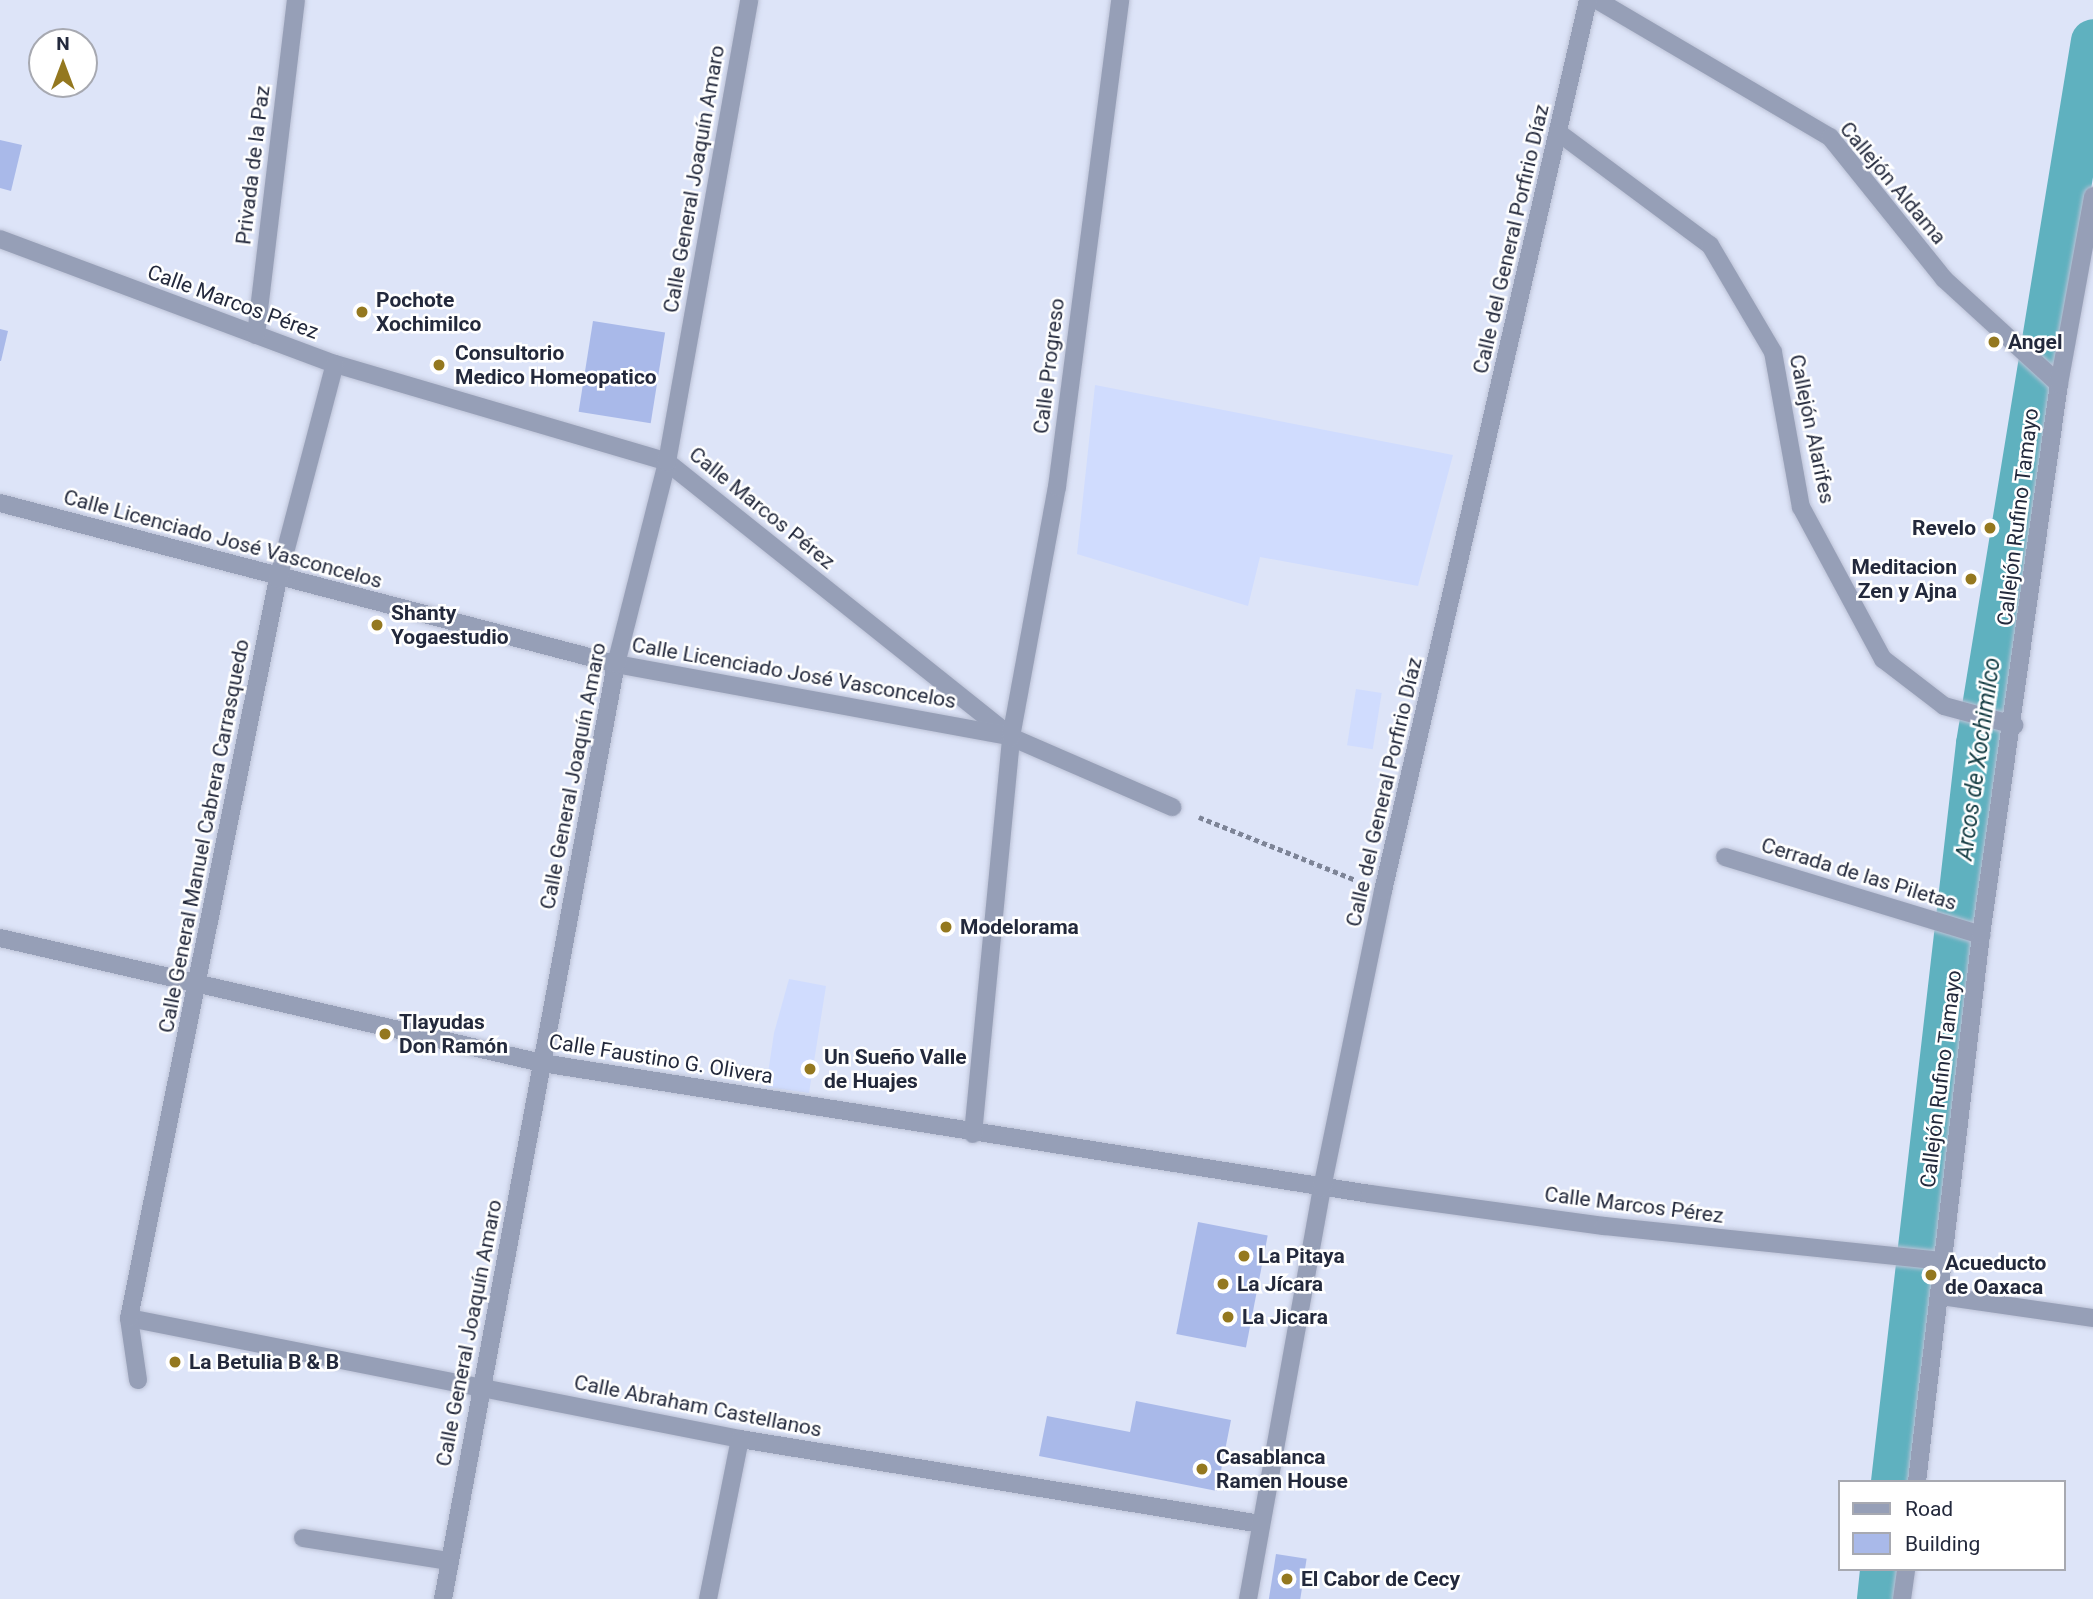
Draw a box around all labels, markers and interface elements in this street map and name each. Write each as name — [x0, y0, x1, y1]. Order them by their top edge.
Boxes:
north arrow — [28, 28, 98, 98]
text: N — [56, 32, 70, 55]
street label: Calle General Joaquín Amaro — [658, 43, 730, 315]
street label: Privada de la Paz — [231, 84, 275, 246]
street label: Calle del General Porfirio Díaz — [1468, 102, 1554, 376]
street label: Callejón Aldama — [1834, 117, 1952, 249]
street label: Calle Marcos Pérez — [144, 259, 322, 345]
place label: Pochote Xochimilco — [376, 287, 481, 337]
street label: Calle Progreso — [1028, 297, 1070, 435]
marker: Pochote Xochimilco — [354, 304, 370, 320]
place label: Angel — [2008, 329, 2062, 355]
marker: Angel — [1986, 334, 2002, 350]
place label: Consultorio Medico Homeopatico — [455, 340, 657, 390]
street label: Callejón Alarifes — [1784, 352, 1840, 506]
marker: Consultorio Medico Homeopatico — [429, 355, 449, 375]
street label: Callejón Rufino Tamayo — [1992, 407, 2044, 627]
street label: Calle Marcos Pérez — [684, 442, 840, 574]
street label: Calle Licenciado José Vasconcelos — [61, 484, 385, 594]
place label: Revelo — [1912, 515, 1976, 541]
marker: Revelo — [1982, 520, 1998, 536]
place label: Meditacion Zen y Ajna — [1851, 554, 1957, 604]
marker: Meditacion Zen y Ajna — [1963, 571, 1979, 587]
place label: Shanty Yogaestudio — [391, 600, 509, 650]
marker: Shanty Yogaestudio — [369, 617, 385, 633]
street label: Calle Licenciado José Vasconcelos — [630, 632, 958, 714]
street label: Calle General Manuel Cabrera Carrasquedo — [153, 637, 255, 1035]
street label: Calle General Joaquín Amaro — [535, 640, 611, 912]
street label: Calle del General Porfirio Díaz — [1341, 655, 1427, 929]
water label: Arcos de Xochimilco — [1951, 656, 2007, 862]
street label: Cerrada de las Piletas — [1758, 832, 1960, 916]
place label: Modelorama — [960, 914, 1079, 940]
marker: Modelorama — [938, 919, 954, 935]
street label: Callejón Rufino Tamayo — [1915, 969, 1967, 1189]
place label: Tlayudas Don Ramón — [399, 1009, 508, 1059]
marker: Tlayudas Don Ramón — [377, 1026, 393, 1042]
street label: Calle Faustino G. Olivera — [547, 1029, 775, 1089]
place label: Un Sueño Valle de Huajes — [824, 1044, 967, 1094]
marker: Un Sueño Valle de Huajes — [802, 1061, 818, 1077]
street label: Calle Marcos Pérez — [1543, 1182, 1725, 1228]
street label: Calle General Joaquín Amaro — [431, 1197, 507, 1469]
place label: La Pitaya — [1258, 1243, 1345, 1269]
marker: La Pitaya — [1236, 1248, 1252, 1264]
place label: Acueducto de Oaxaca — [1945, 1250, 2046, 1300]
marker: Acueducto de Oaxaca — [1923, 1267, 1939, 1283]
place label: La Jícara — [1237, 1271, 1323, 1297]
marker: La Jícara — [1215, 1276, 1231, 1292]
place label: La Jicara — [1242, 1304, 1328, 1330]
marker: La Jicara — [1220, 1309, 1236, 1325]
place label: La Betulia B & B — [189, 1349, 339, 1375]
marker: La Betulia B & B — [167, 1354, 183, 1370]
street label: Calle Abraham Castellanos — [572, 1370, 824, 1442]
place label: Casablanca Ramen House — [1216, 1444, 1348, 1494]
marker: Casablanca Ramen House — [1194, 1461, 1210, 1477]
legend — [1838, 1480, 2065, 1571]
text: Road — [1905, 1497, 1953, 1521]
text: Building — [1905, 1532, 1980, 1556]
place label: El Cabor de Cecy — [1301, 1566, 1460, 1592]
marker: El Cabor de Cecy — [1279, 1571, 1295, 1587]

